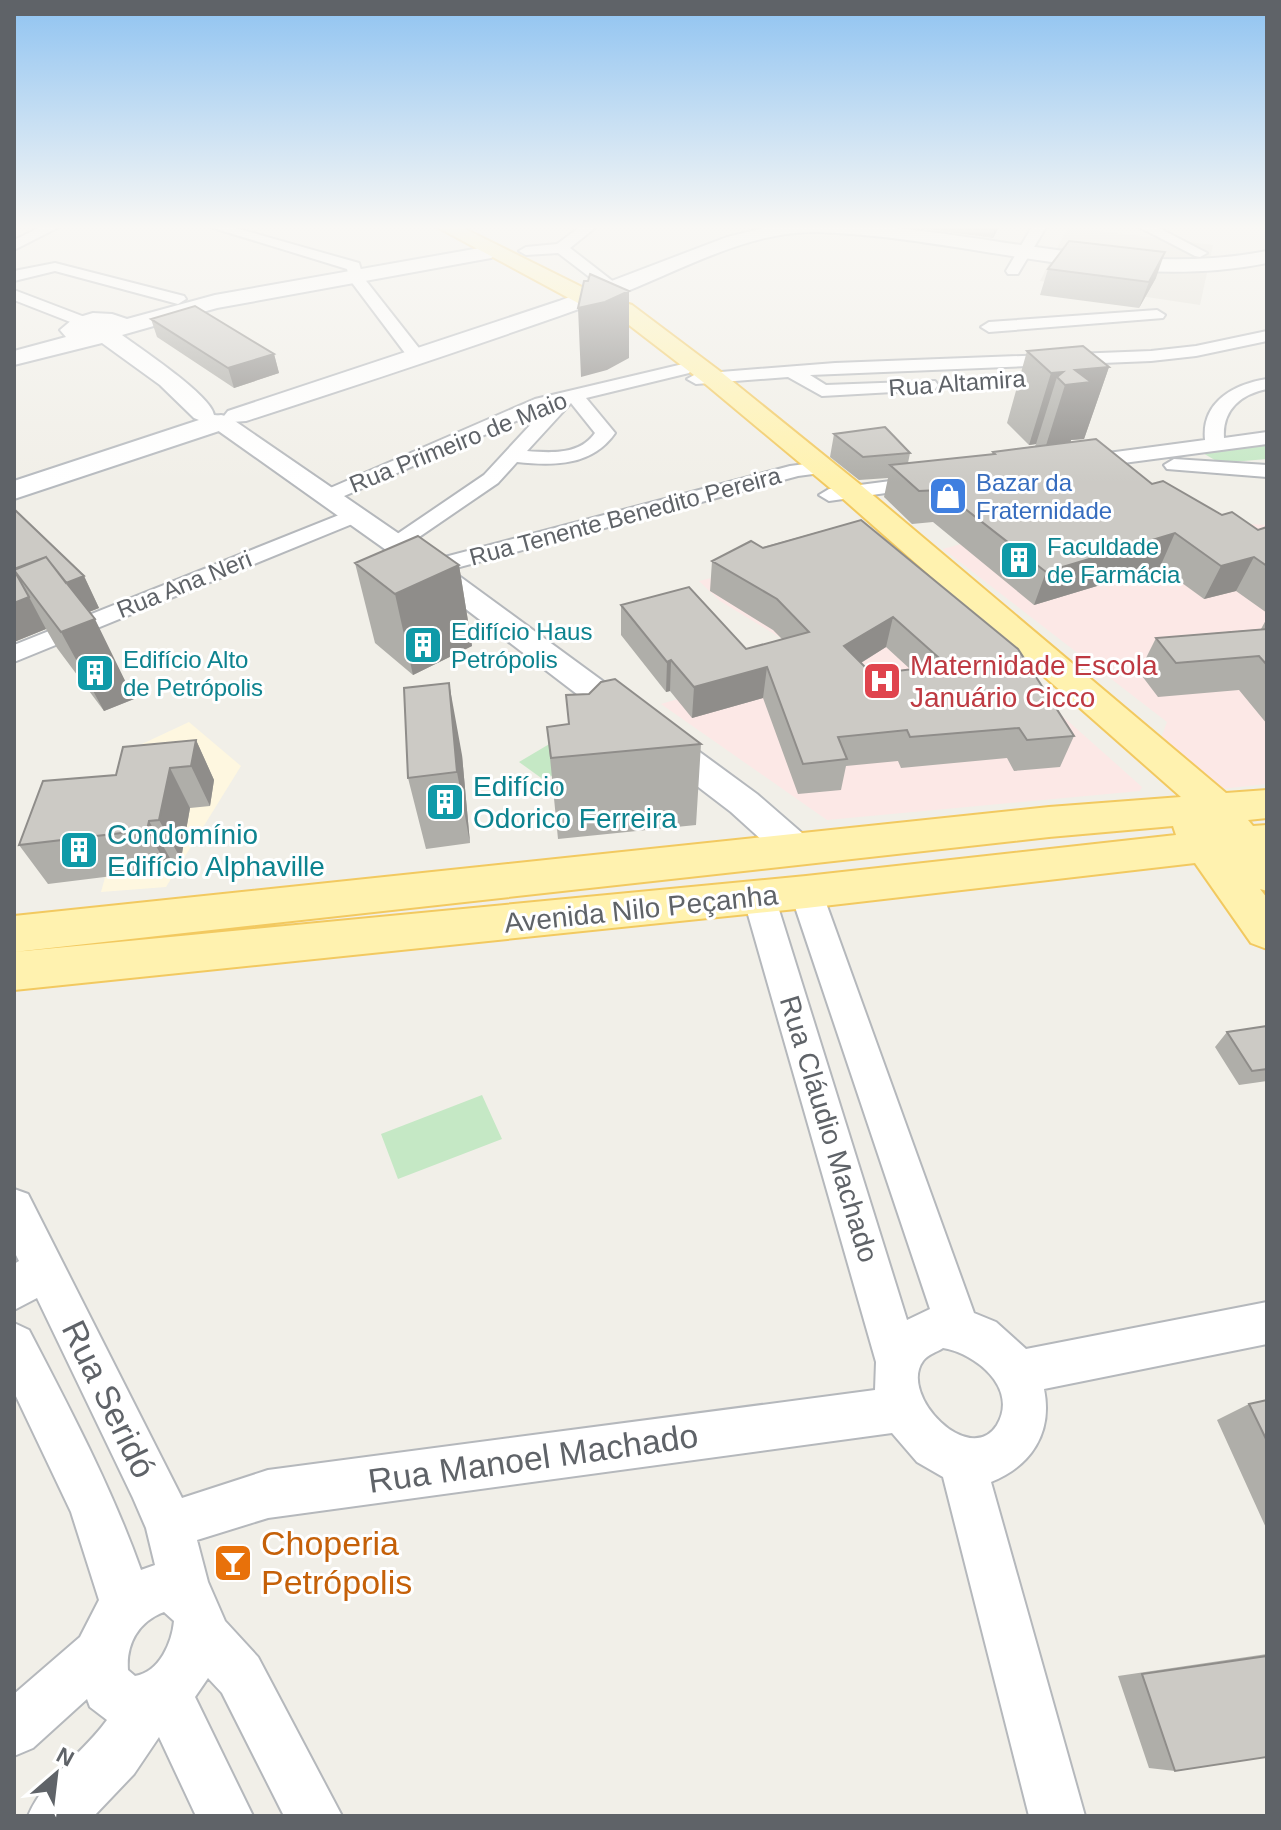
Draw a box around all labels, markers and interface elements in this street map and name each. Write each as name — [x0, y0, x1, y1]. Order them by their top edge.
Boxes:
street label: Rua Altamira — [888, 365, 1027, 401]
street label: Rua Primeiro de Maio — [345, 386, 571, 498]
street label: Rua Tenente Benedito Pereira — [466, 461, 784, 571]
place label: Bazar da Fraternidade — [976, 469, 1112, 524]
shop icon: Bazar da Fraternidade — [927, 475, 969, 517]
place label: Faculdade de Farmácia — [1047, 533, 1181, 588]
building icon: Faculdade de Farmácia — [998, 539, 1040, 581]
street label: Rua Ana Neri — [113, 545, 255, 623]
place label: Edifício Haus Petrópolis — [451, 618, 592, 673]
building icon: Edifício Haus Petrópolis — [402, 624, 444, 666]
place label: Edifício Alto de Petrópolis — [123, 646, 263, 701]
place label: Maternidade Escola Januário Cicco — [910, 650, 1158, 713]
building icon: Edifício Alto de Petrópolis — [74, 652, 116, 694]
hospital icon: Maternidade Escola Januário Cicco — [861, 660, 903, 702]
place label: Edifício Odorico Ferreira — [473, 771, 677, 834]
building icon: Edifício Odorico Ferreira — [424, 781, 466, 823]
place label: Condomínio Edifício Alphaville — [107, 819, 325, 882]
building icon: Condomínio Edifício Alphaville — [58, 829, 100, 871]
street label: Avenida Nilo Peçanha — [503, 879, 780, 939]
street label: Rua Cláudio Machado — [774, 992, 884, 1266]
street label: Rua Seridó — [55, 1314, 163, 1484]
street label: Rua Manoel Machado — [366, 1416, 700, 1500]
place label: Choperia Petrópolis — [261, 1524, 412, 1601]
bar icon: Choperia Petrópolis — [212, 1542, 254, 1584]
north arrow — [16, 1734, 96, 1814]
text: N — [52, 1742, 78, 1772]

